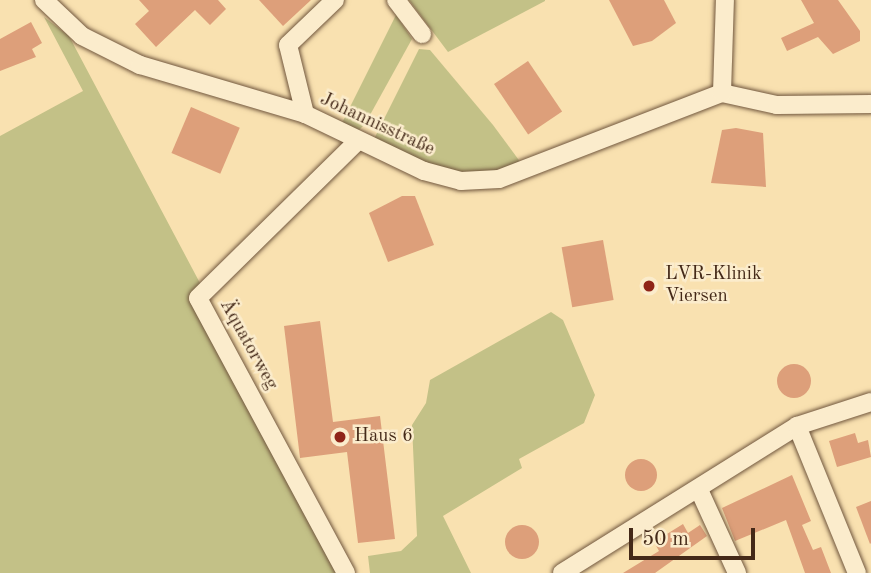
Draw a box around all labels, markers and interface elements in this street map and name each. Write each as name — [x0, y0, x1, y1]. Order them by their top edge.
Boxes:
street label: Johannisstraße — [316, 88, 438, 162]
place label: LVR-Klinik Viersen — [665, 264, 762, 308]
marker: LVR-Klinik Viersen — [639, 276, 659, 296]
street label: Äquatorweg — [214, 296, 282, 394]
place label: Haus 6 — [354, 426, 413, 448]
marker: Haus 6 — [332, 429, 348, 445]
scale bar — [633, 514, 759, 558]
text: 50 m — [642, 529, 689, 550]

